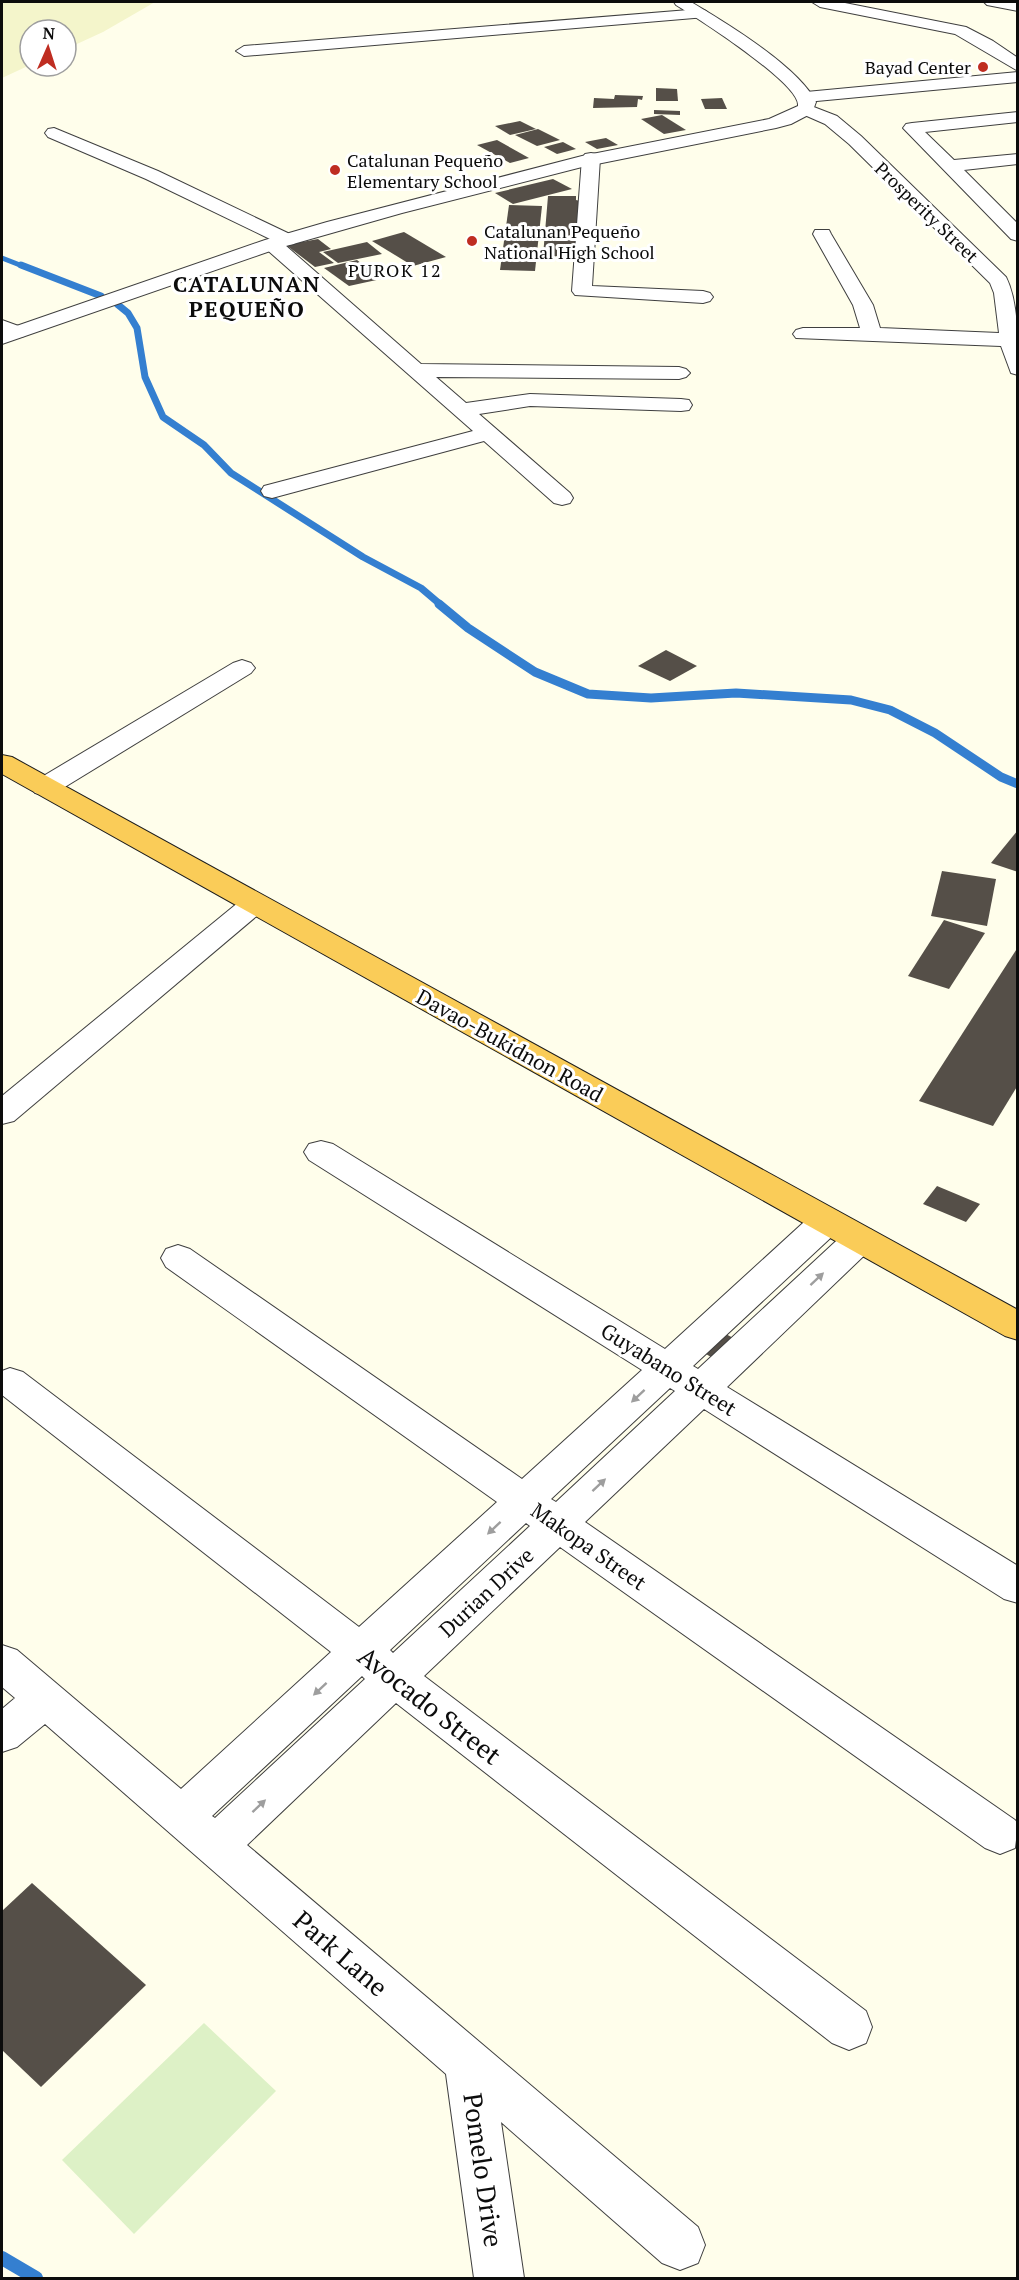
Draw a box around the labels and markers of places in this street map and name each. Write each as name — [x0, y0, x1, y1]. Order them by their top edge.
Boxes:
place label: Bayad Center — [865, 55, 971, 79]
marker: Bayad Center — [976, 60, 990, 74]
place label: Catalunan Pequeño Elementary School — [347, 148, 503, 193]
marker: Catalunan Pequeño Elementary School — [328, 163, 342, 177]
place label: Catalunan Pequeño National High School — [484, 219, 655, 264]
marker: Catalunan Pequeño National High School — [465, 234, 479, 248]

